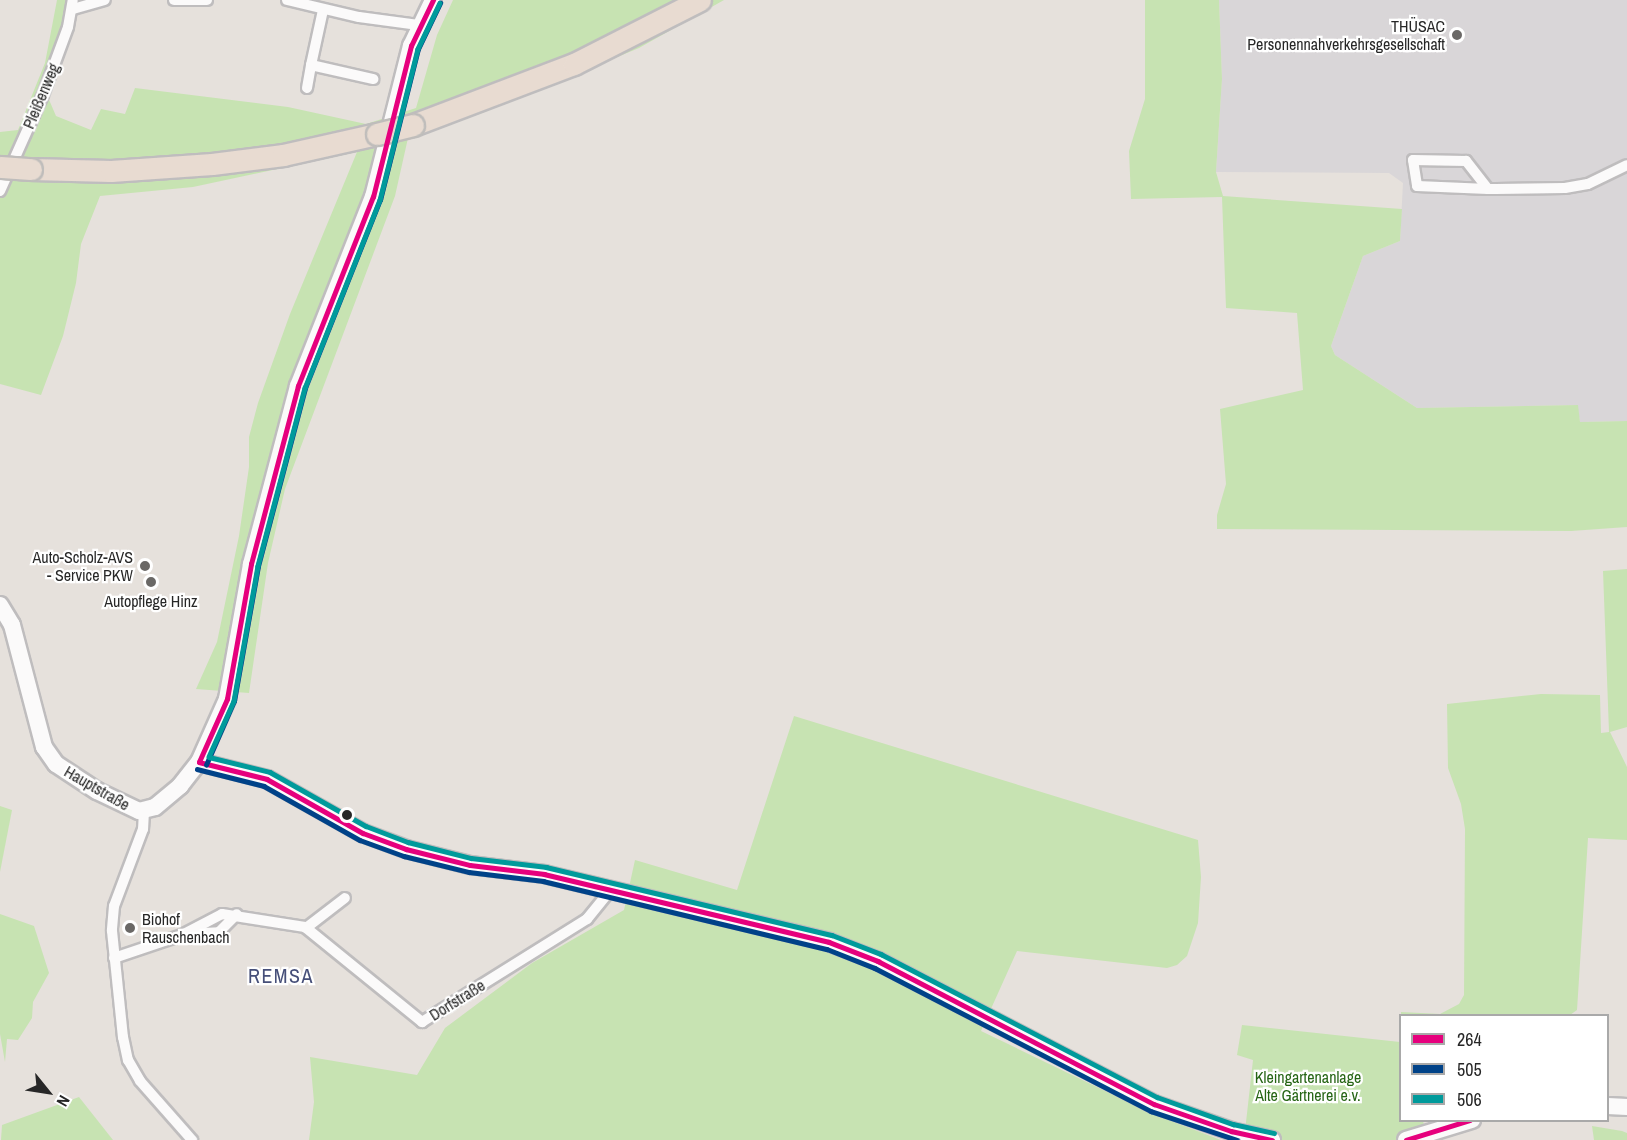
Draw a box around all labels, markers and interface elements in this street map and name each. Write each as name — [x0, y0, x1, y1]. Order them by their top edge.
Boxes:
place label: THÜSAC Personennahverkehrsgesellschaft — [1247, 16, 1445, 54]
marker: THÜSAC Personennahverkehrsgesellschaft — [1450, 28, 1464, 42]
street label: Pleißenweg — [19, 60, 63, 132]
place label: Auto-Scholz-AVS - Service PKW — [33, 547, 133, 585]
marker: Auto-Scholz-AVS - Service PKW — [138, 559, 152, 573]
marker: Autopflege Hinz — [144, 575, 158, 589]
place label: Autopflege Hinz — [104, 591, 198, 611]
street label: Hauptstraße — [61, 762, 133, 814]
unlabelled marker — [341, 809, 353, 821]
place label: Biohof Rauschenbach — [142, 909, 230, 947]
marker: Biohof Rauschenbach — [123, 921, 137, 935]
district label: REMSA — [248, 963, 314, 987]
street label: Dorfstraße — [426, 975, 488, 1025]
legend — [1399, 1014, 1609, 1122]
text: 264 — [1457, 1027, 1482, 1052]
text: 505 — [1457, 1057, 1482, 1082]
north arrow — [18, 1062, 78, 1122]
park label: Kleingartenanlage Alte Gärtnerei e.v. — [1255, 1067, 1361, 1105]
text: 506 — [1457, 1087, 1482, 1112]
text: N — [52, 1091, 75, 1111]

